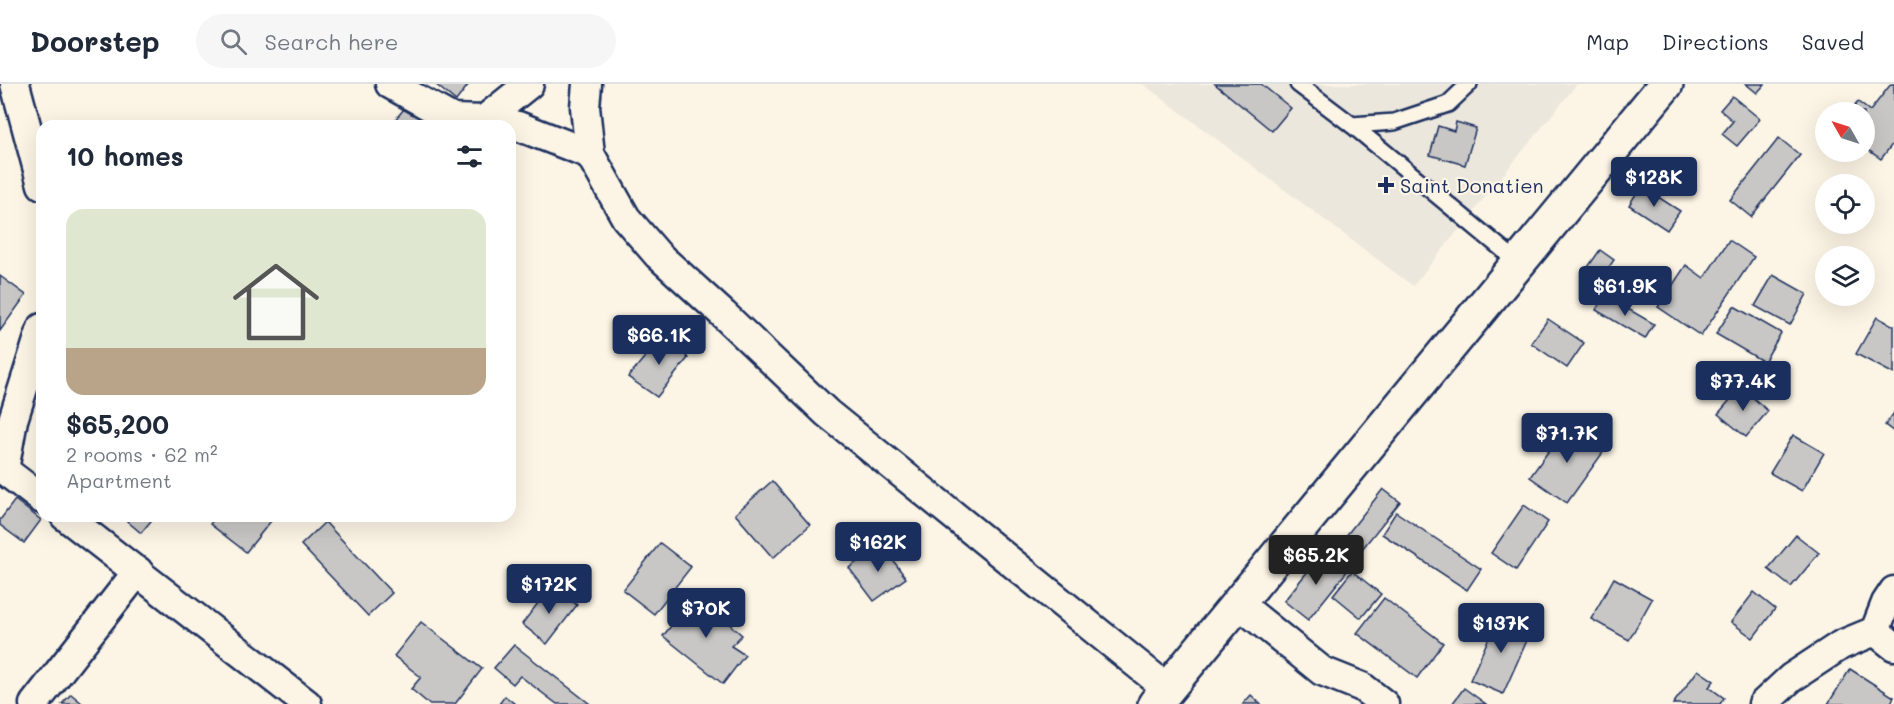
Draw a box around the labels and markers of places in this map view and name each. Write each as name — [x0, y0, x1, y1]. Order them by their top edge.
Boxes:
pin: $128K — [1612, 157, 1696, 208]
place label: Saint Donatien — [1400, 172, 1544, 198]
marker: Saint Donatien — [1377, 176, 1395, 194]
pin: $61.9K — [1576, 266, 1674, 317]
pin: $66.1K — [610, 315, 708, 366]
pin: $77.4K — [1694, 361, 1792, 412]
pin: $71.7K — [1518, 413, 1616, 464]
pin: $162K — [836, 522, 920, 573]
pin: $65.2K — [1267, 535, 1365, 586]
pin: $172K — [507, 564, 591, 615]
pin: $70K — [670, 588, 742, 639]
pin: $137K — [1459, 603, 1543, 654]

